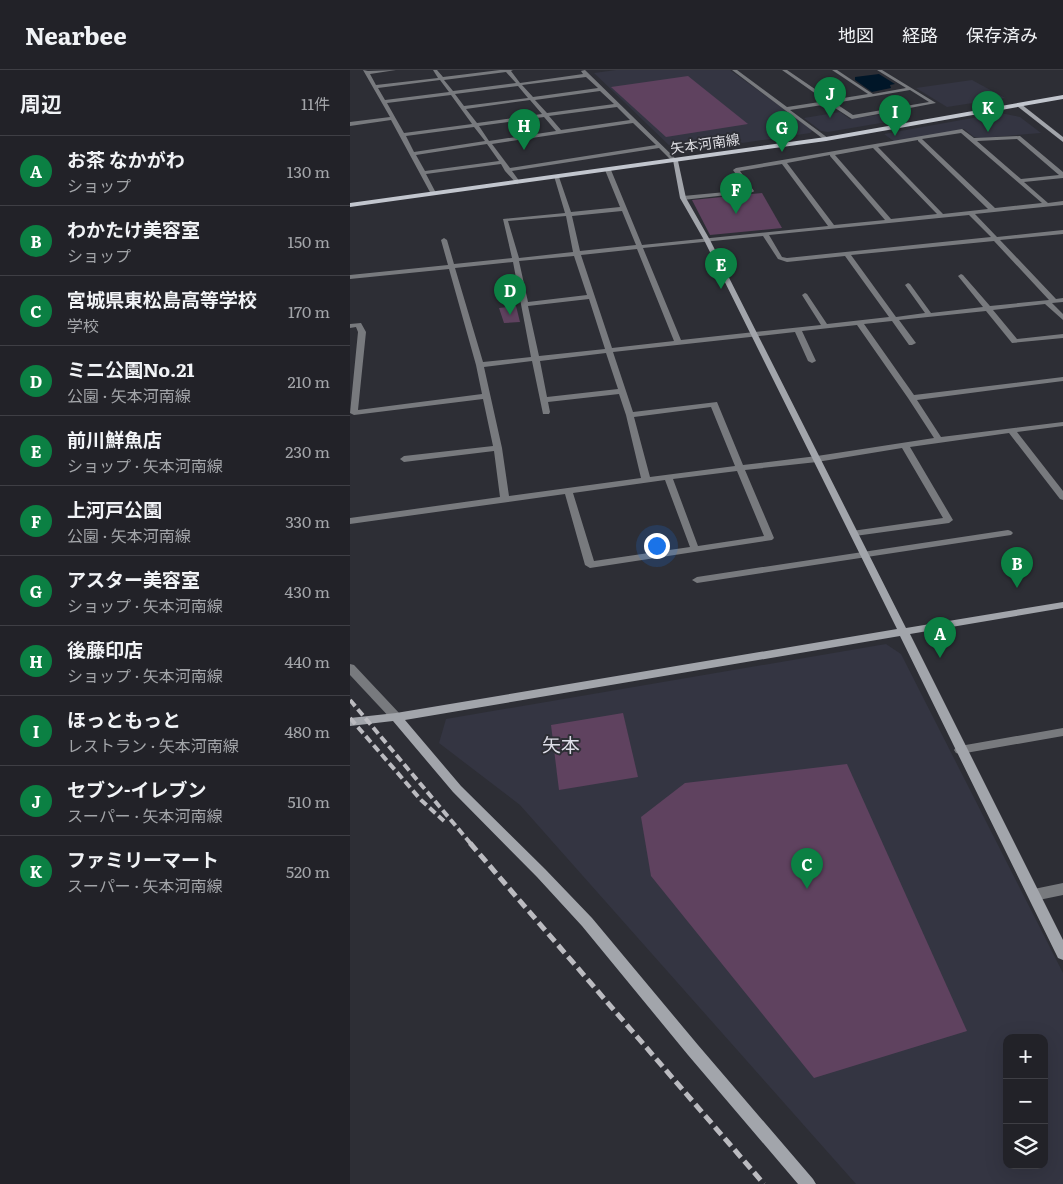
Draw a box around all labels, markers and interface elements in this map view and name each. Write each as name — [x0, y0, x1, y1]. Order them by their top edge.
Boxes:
text: Nearbee — [25, 17, 127, 52]
text: 地図 — [838, 21, 874, 48]
text: 経路 — [902, 21, 938, 48]
text: 保存済み — [966, 21, 1038, 48]
pin: J — [814, 77, 846, 118]
text: 周辺 — [20, 87, 62, 118]
text: 11件 — [301, 91, 330, 115]
pin: K — [972, 91, 1004, 132]
pin: I — [879, 95, 911, 136]
pin: H — [508, 109, 540, 150]
pin: G — [766, 111, 798, 152]
street label: 矢本河南線 — [669, 128, 741, 158]
text: お茶 なかがわ — [67, 145, 185, 173]
text: A — [30, 159, 42, 183]
text: 130 m — [287, 159, 330, 183]
text: ショップ — [67, 173, 131, 197]
pin: F — [720, 173, 752, 214]
text: わかたけ美容室 — [67, 215, 200, 243]
text: B — [30, 229, 42, 253]
text: 150 m — [287, 229, 330, 253]
text: ショップ — [67, 243, 131, 267]
pin: E — [705, 248, 737, 289]
pin: D — [494, 274, 526, 315]
text: 宮城県東松島高等学校 — [67, 285, 257, 313]
text: C — [30, 299, 42, 323]
text: 170 m — [288, 299, 330, 323]
text: 学校 — [67, 313, 99, 337]
text: ミニ公園No.21 — [67, 355, 194, 383]
text: D — [30, 369, 42, 393]
text: 210 m — [287, 369, 330, 393]
text: 公園 · 矢本河南線 — [67, 383, 191, 407]
text: 前川鮮魚店 — [67, 425, 162, 453]
text: E — [31, 439, 41, 463]
text: 230 m — [285, 439, 330, 463]
text: ショップ · 矢本河南線 — [67, 453, 223, 477]
text: 上河戸公園 — [67, 495, 162, 523]
text: F — [31, 509, 41, 533]
text: 330 m — [285, 509, 330, 533]
text: 公園 · 矢本河南線 — [67, 523, 191, 547]
your location — [644, 533, 670, 559]
pin: B — [1001, 547, 1033, 588]
text: アスター美容室 — [67, 565, 200, 593]
text: G — [30, 579, 42, 603]
text: 430 m — [285, 579, 330, 603]
text: ショップ · 矢本河南線 — [67, 593, 223, 617]
pin: A — [924, 617, 956, 658]
text: 後藤印店 — [67, 635, 143, 663]
text: H — [29, 649, 43, 673]
text: 440 m — [284, 649, 330, 673]
text: ショップ · 矢本河南線 — [67, 663, 223, 687]
text: ほっともっと — [67, 705, 181, 733]
text: I — [33, 719, 39, 743]
text: 480 m — [284, 719, 330, 743]
district label: 矢本 — [542, 730, 580, 758]
text: レストラン · 矢本河南線 — [67, 733, 239, 757]
text: セブン-イレブン — [67, 775, 206, 803]
text: J — [31, 789, 41, 813]
text: 510 m — [287, 789, 330, 813]
text: スーパー · 矢本河南線 — [67, 803, 223, 827]
text: ファミリーマート — [67, 845, 219, 873]
pin: C — [791, 848, 823, 889]
text: K — [30, 859, 42, 883]
text: 520 m — [286, 859, 330, 883]
text: スーパー · 矢本河南線 — [67, 873, 223, 897]
map controls — [1003, 1034, 1048, 1169]
button: + — [1003, 1034, 1048, 1079]
button: − — [1003, 1079, 1048, 1124]
button: layers — [1003, 1124, 1048, 1169]

